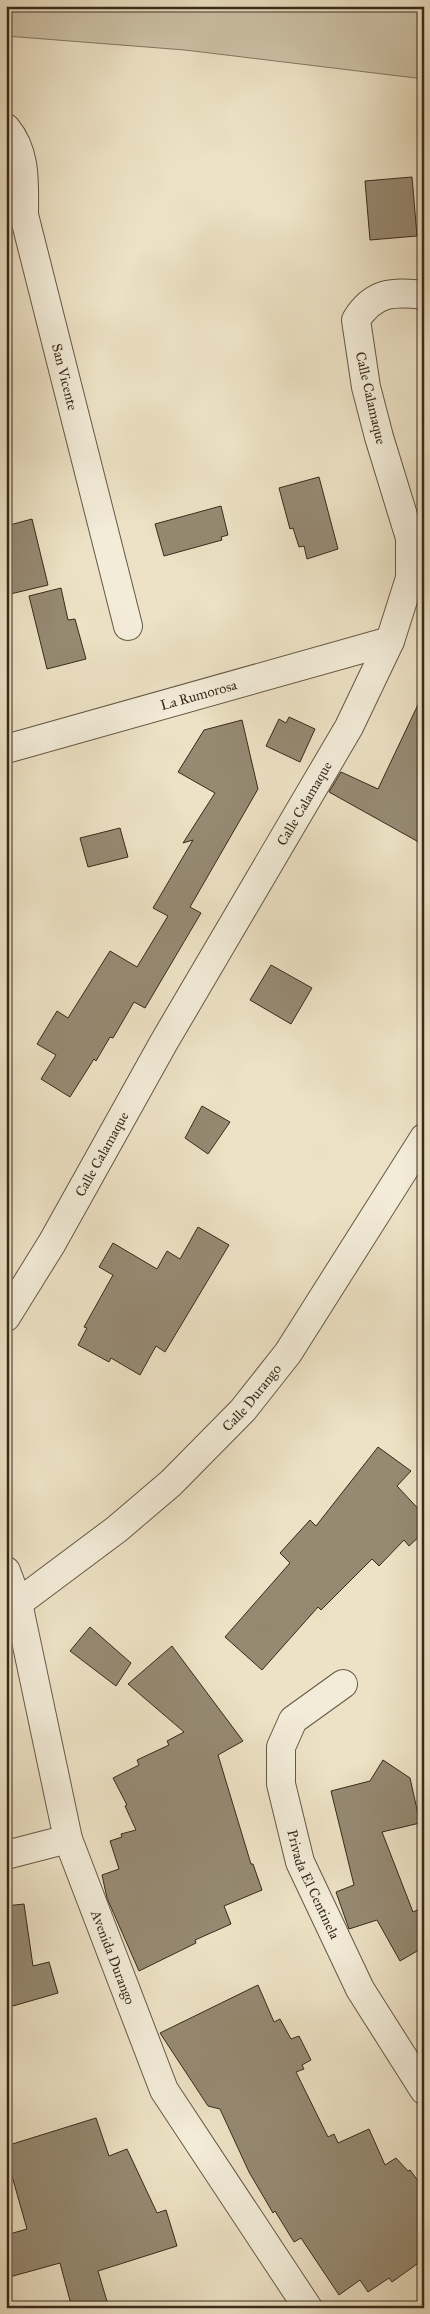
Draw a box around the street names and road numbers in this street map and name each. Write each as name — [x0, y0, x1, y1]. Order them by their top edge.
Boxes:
street label: San Vicente — [48, 342, 81, 412]
street label: Calle Calamaque — [351, 350, 389, 447]
street label: La Rumorosa — [158, 676, 239, 714]
street label: Calle Calamaque — [273, 758, 336, 849]
street label: Calle Calamaque — [72, 1109, 133, 1200]
street label: Calle Durango — [219, 1361, 285, 1435]
street label: Privada El Centinela — [283, 1828, 343, 1942]
street label: Avenida Durango — [87, 1907, 138, 2007]

